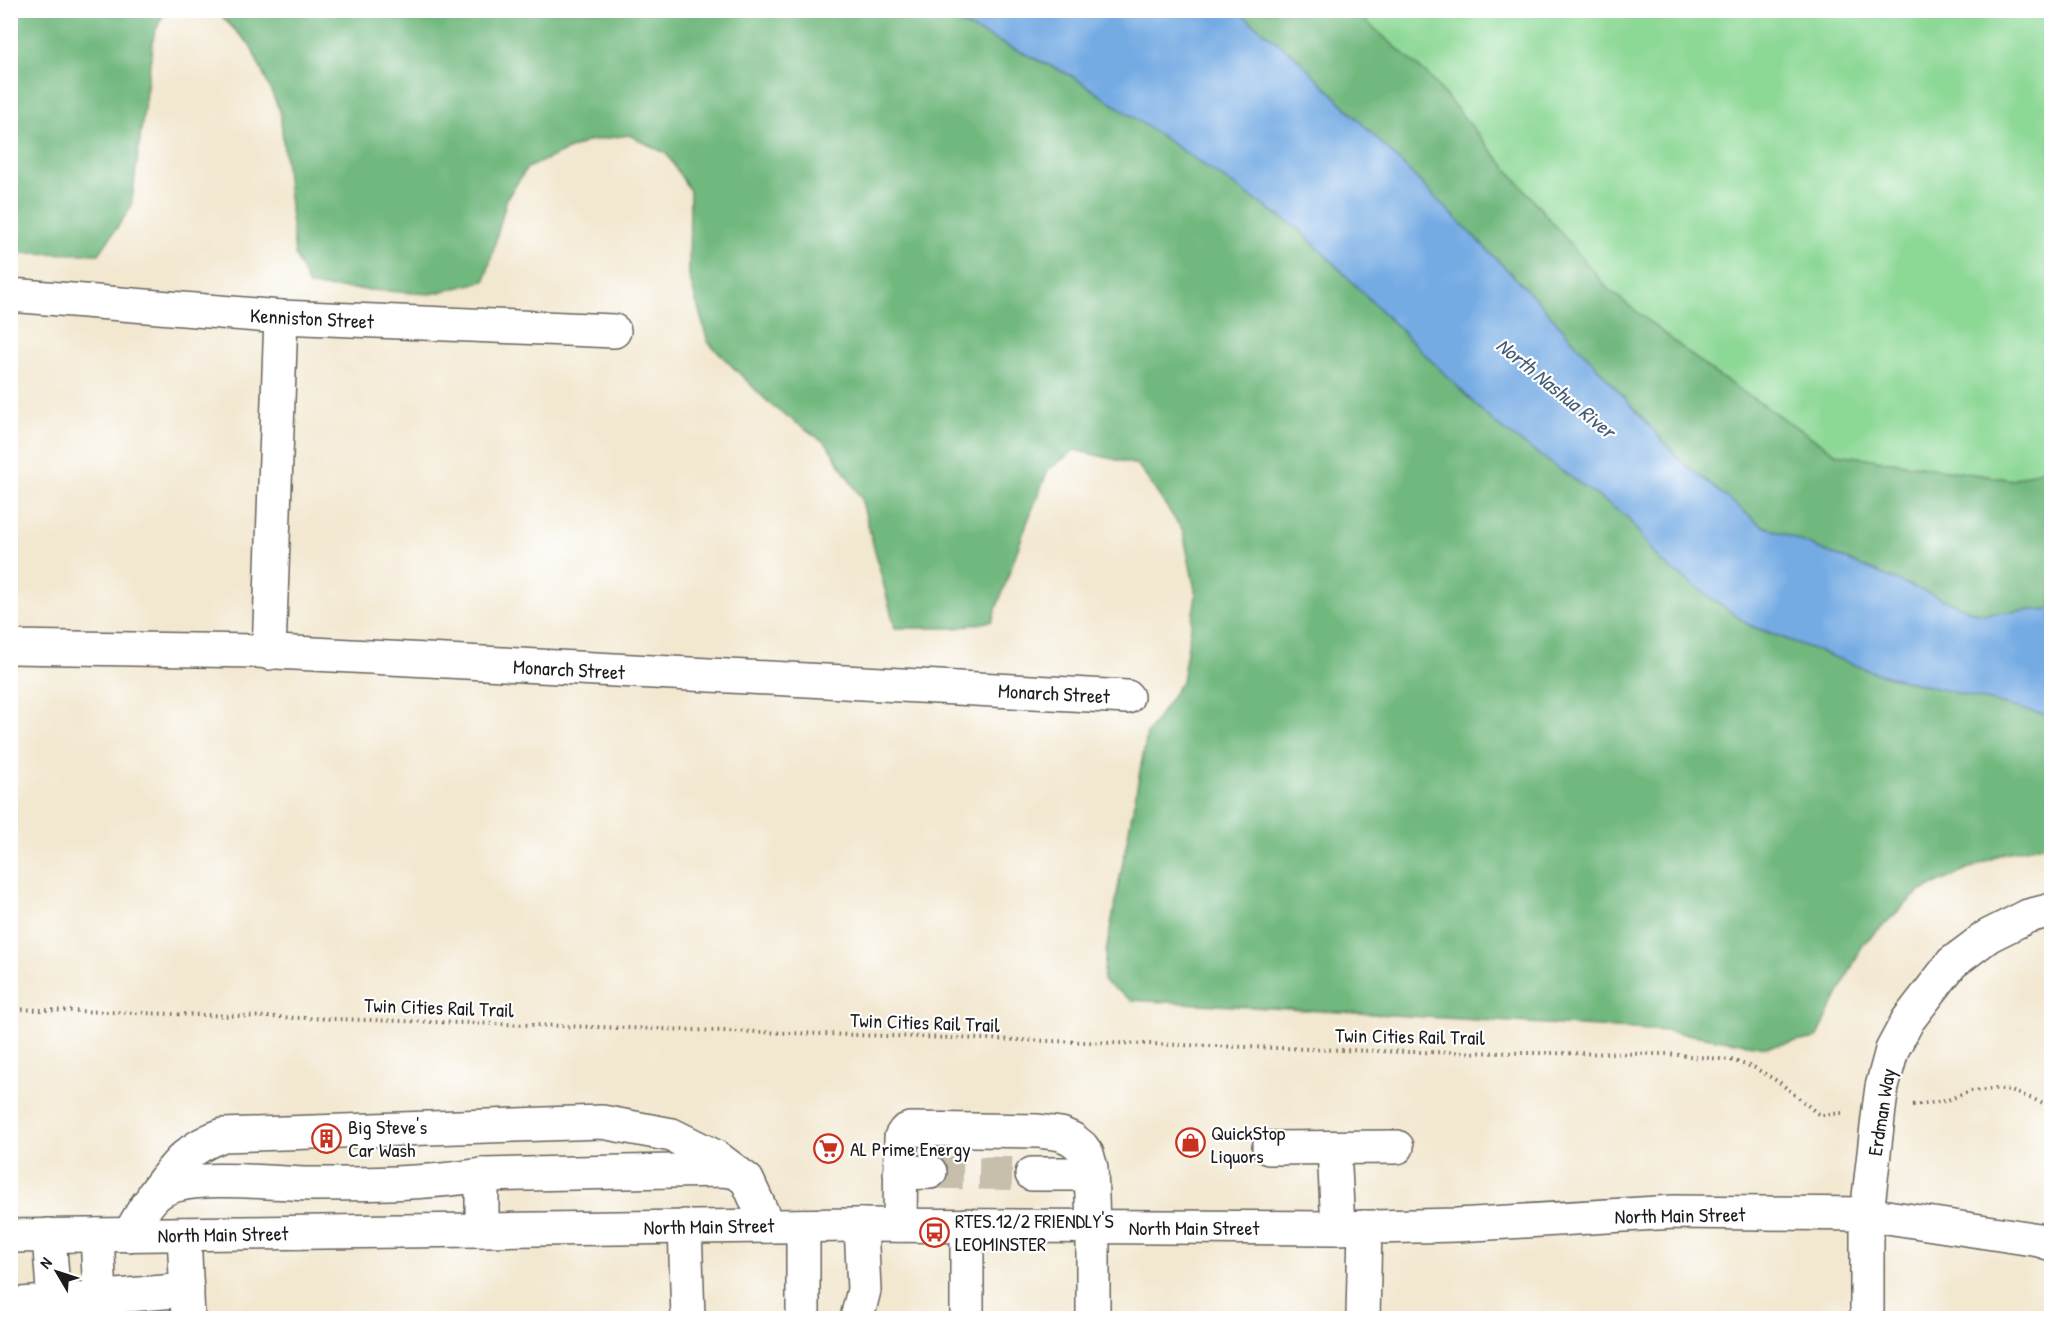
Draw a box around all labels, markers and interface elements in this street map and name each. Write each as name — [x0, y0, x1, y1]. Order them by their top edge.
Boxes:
street label: Kenniston Street — [249, 301, 376, 335]
water label: North Nashua River — [1490, 331, 1624, 447]
street label: Monarch Street — [512, 653, 627, 685]
street label: Monarch Street — [997, 677, 1112, 709]
street label: Twin Cities Rail Trail — [364, 991, 515, 1023]
street label: Twin Cities Rail Trail — [850, 1006, 1001, 1038]
street label: Twin Cities Rail Trail — [1335, 1021, 1486, 1051]
street label: Erdman Way — [1861, 1066, 1901, 1158]
place label: Big Steve's Car Wash — [348, 1113, 427, 1163]
place label: QuickStop Liquors — [1211, 1119, 1286, 1169]
building icon: Big Steve's Car Wash — [311, 1122, 343, 1154]
shop icon: QuickStop Liquors — [1174, 1127, 1206, 1159]
supermarket icon: AL Prime Energy — [813, 1132, 845, 1164]
place label: AL Prime Energy — [850, 1135, 971, 1162]
street label: North Main Street — [1614, 1200, 1747, 1230]
place label: RTES.12/2 FRIENDLY'S LEOMINSTER — [955, 1207, 1114, 1257]
street label: North Main Street — [643, 1211, 776, 1241]
street label: North Main Street — [1129, 1214, 1260, 1241]
bus stop icon: RTES.12/2 FRIENDLY'S LEOMINSTER — [918, 1216, 950, 1248]
street label: North Main Street — [157, 1219, 290, 1249]
north arrow — [27, 1242, 87, 1302]
text: N — [34, 1252, 57, 1273]

